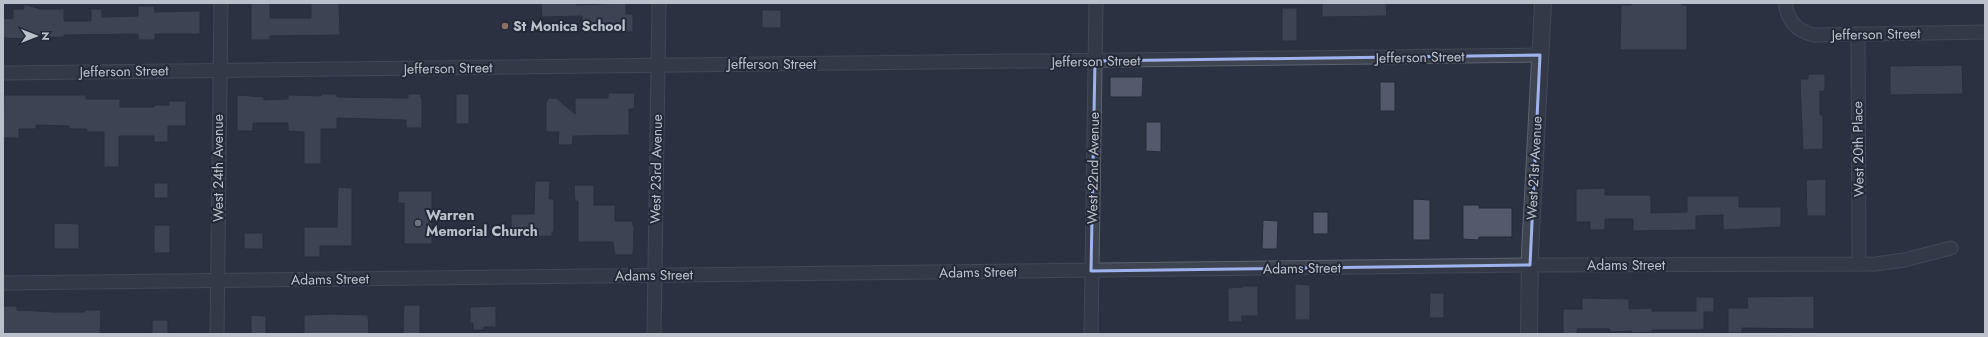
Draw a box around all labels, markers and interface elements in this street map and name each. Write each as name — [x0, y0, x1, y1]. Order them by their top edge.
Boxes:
north arrow — [16, 16, 56, 56]
place label: St Monica School — [513, 16, 626, 36]
marker: St Monica School — [500, 21, 510, 31]
street label: Jefferson Street — [1829, 23, 1921, 45]
text: N — [38, 32, 54, 40]
street label: Jefferson Street — [1373, 46, 1465, 68]
street label: Jefferson Street — [1049, 50, 1141, 72]
street label: Jefferson Street — [726, 54, 817, 74]
street label: Jefferson Street — [401, 57, 493, 79]
street label: Jefferson Street — [77, 60, 169, 82]
street label: West 20th Place — [1847, 101, 1869, 197]
street label: West 22nd Avenue — [1082, 112, 1104, 224]
street label: West 24th Avenue — [208, 114, 228, 222]
street label: West 23rd Avenue — [645, 114, 667, 224]
street label: West 21st Avenue — [1521, 115, 1547, 221]
place label: Warren Memorial Church — [426, 205, 538, 241]
marker: Warren Memorial Church — [413, 218, 423, 228]
street label: Adams Street — [1587, 255, 1666, 275]
street label: Adams Street — [1263, 257, 1342, 279]
street label: Adams Street — [939, 261, 1018, 283]
street label: Adams Street — [615, 264, 694, 286]
street label: Adams Street — [291, 268, 370, 290]

